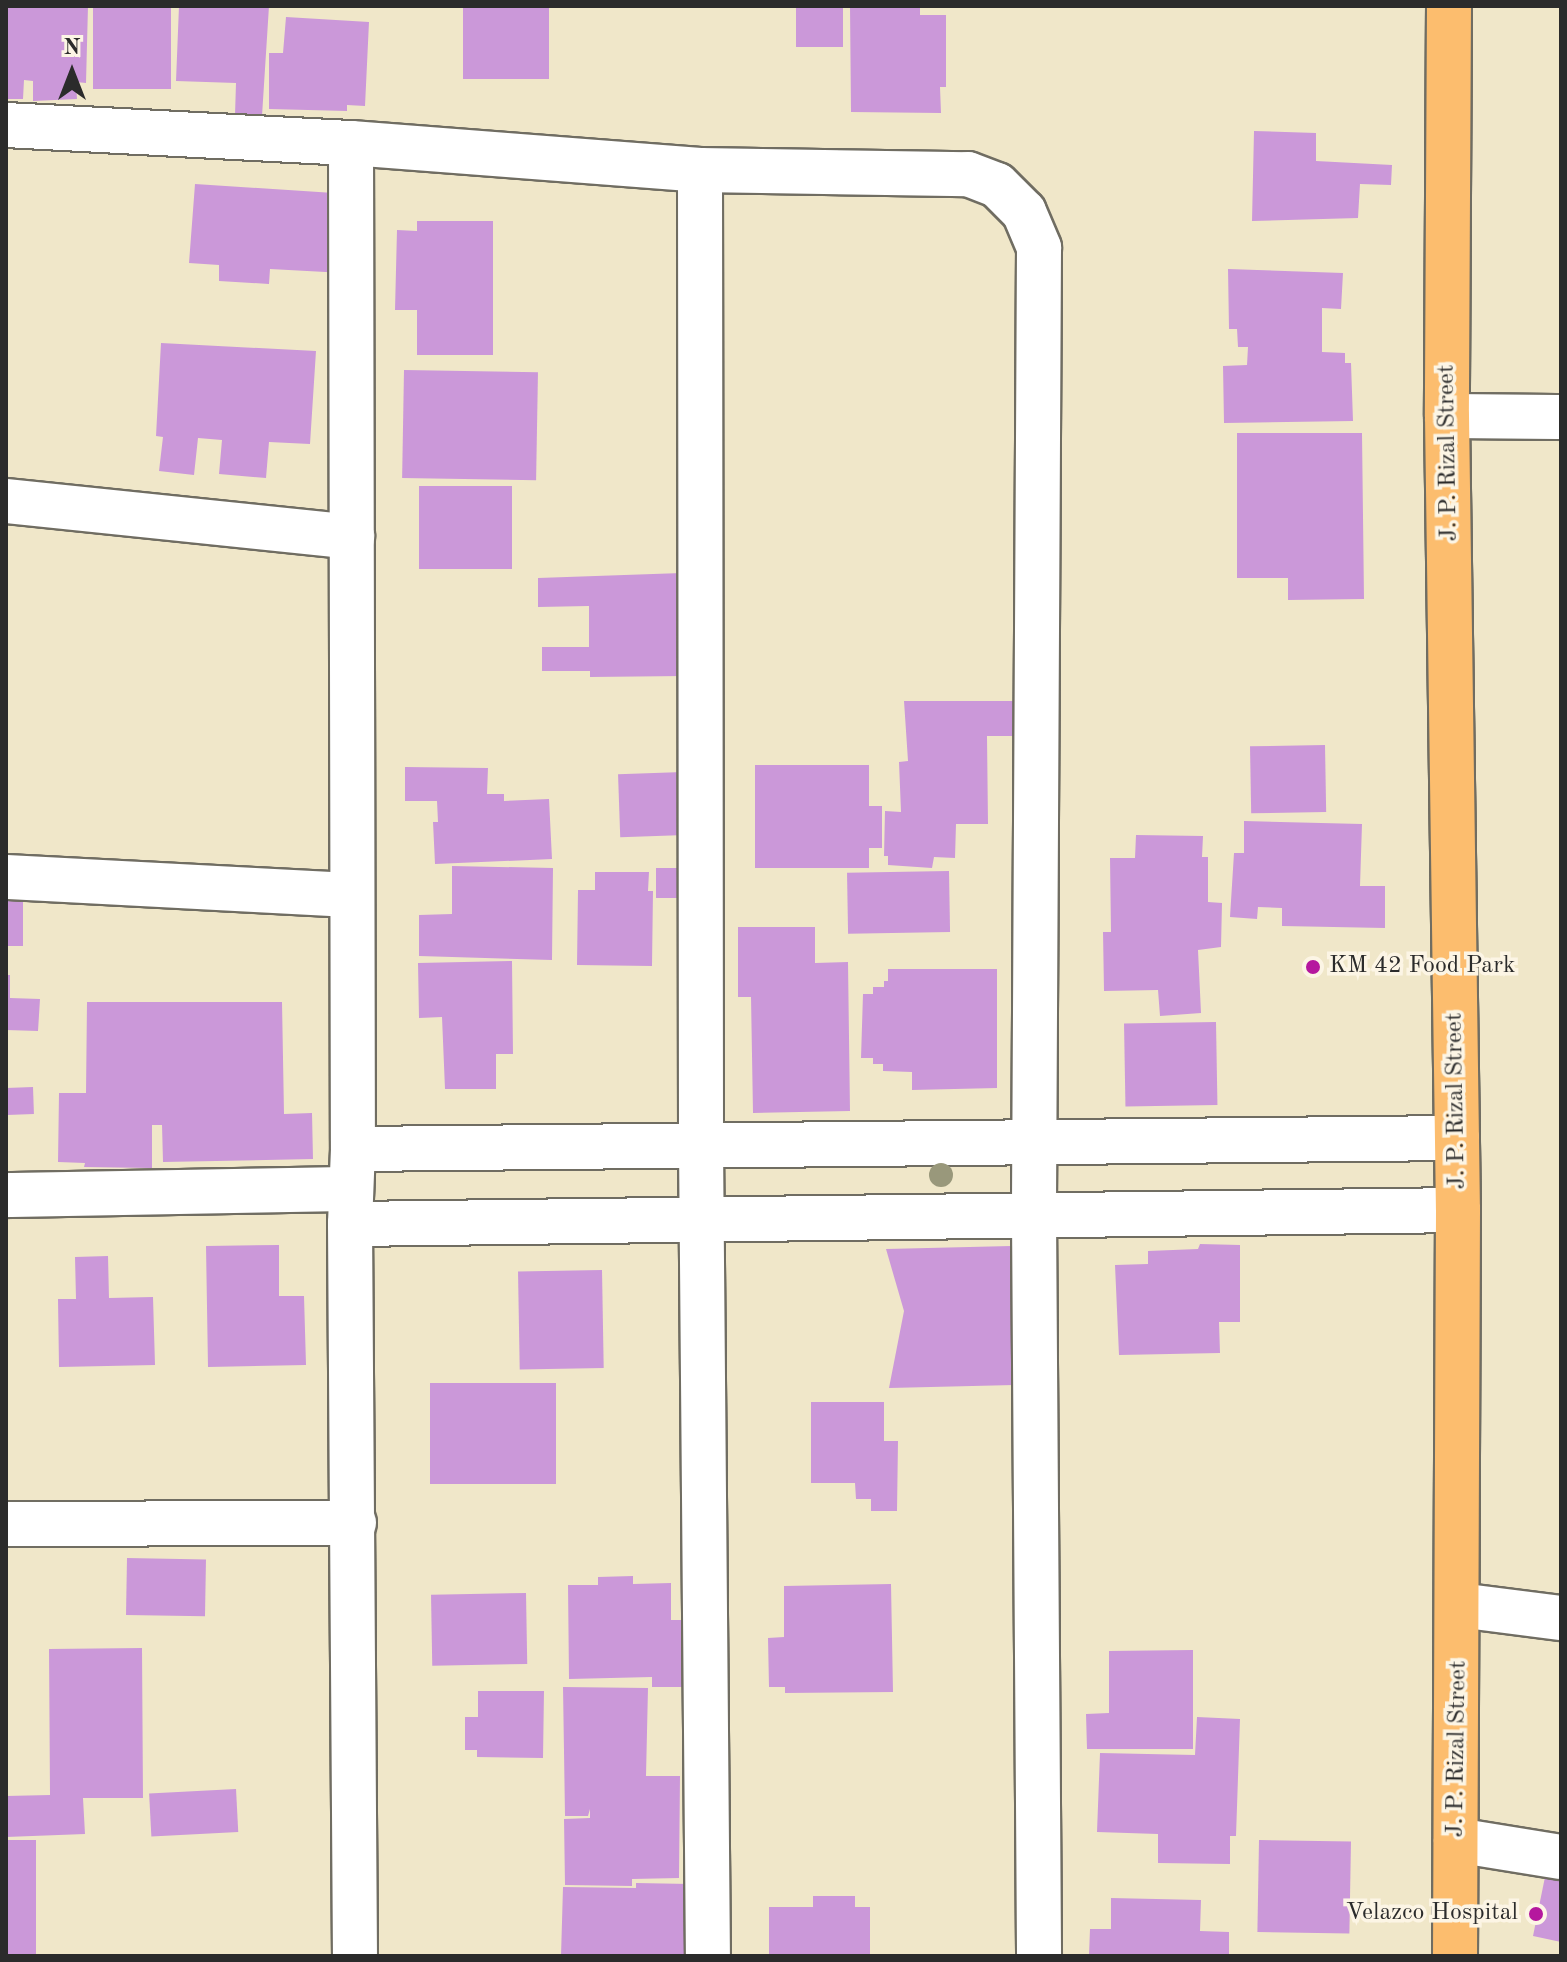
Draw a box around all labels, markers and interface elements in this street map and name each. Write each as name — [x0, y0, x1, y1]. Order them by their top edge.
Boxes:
north arrow — [32, 32, 112, 112]
text: N — [64, 37, 80, 59]
street label: J. P. Rizal Street — [1433, 364, 1465, 542]
place label: KM 42 Food Park — [1329, 953, 1516, 981]
marker: KM 42 Food Park — [1304, 958, 1322, 976]
street label: J. P. Rizal Street — [1441, 1012, 1473, 1190]
street label: J. P. Rizal Street — [1442, 1660, 1474, 1838]
place label: Velazco Hospital — [1346, 1900, 1518, 1928]
marker: Velazco Hospital — [1525, 1903, 1547, 1925]

